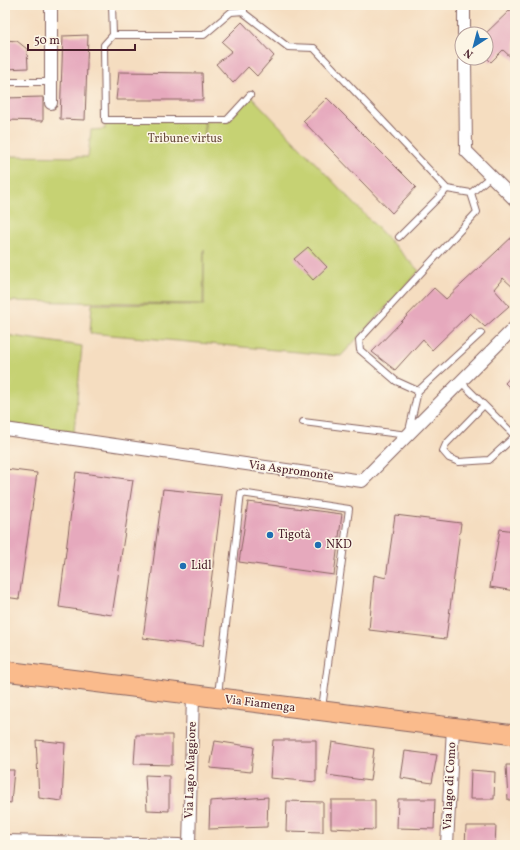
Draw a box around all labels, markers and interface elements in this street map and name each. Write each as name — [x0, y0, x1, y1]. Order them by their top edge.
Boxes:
scale bar — [28, 26, 135, 52]
north arrow — [454, 26, 494, 66]
text: 50 m — [34, 33, 60, 49]
text: N — [461, 44, 477, 61]
park label: Tribune virtus — [148, 131, 222, 147]
street label: Via Aspromonte — [248, 457, 335, 485]
place label: Tigotà — [278, 527, 311, 543]
marker: Tigotà — [265, 530, 275, 540]
place label: NKD — [326, 537, 352, 553]
marker: NKD — [313, 540, 323, 550]
place label: Lidl — [191, 558, 212, 574]
marker: Lidl — [178, 561, 188, 571]
street label: Via Fiamenga — [224, 692, 296, 716]
street label: Via Lago Maggiore — [181, 721, 201, 819]
street label: Via lago di Como — [440, 742, 460, 830]

